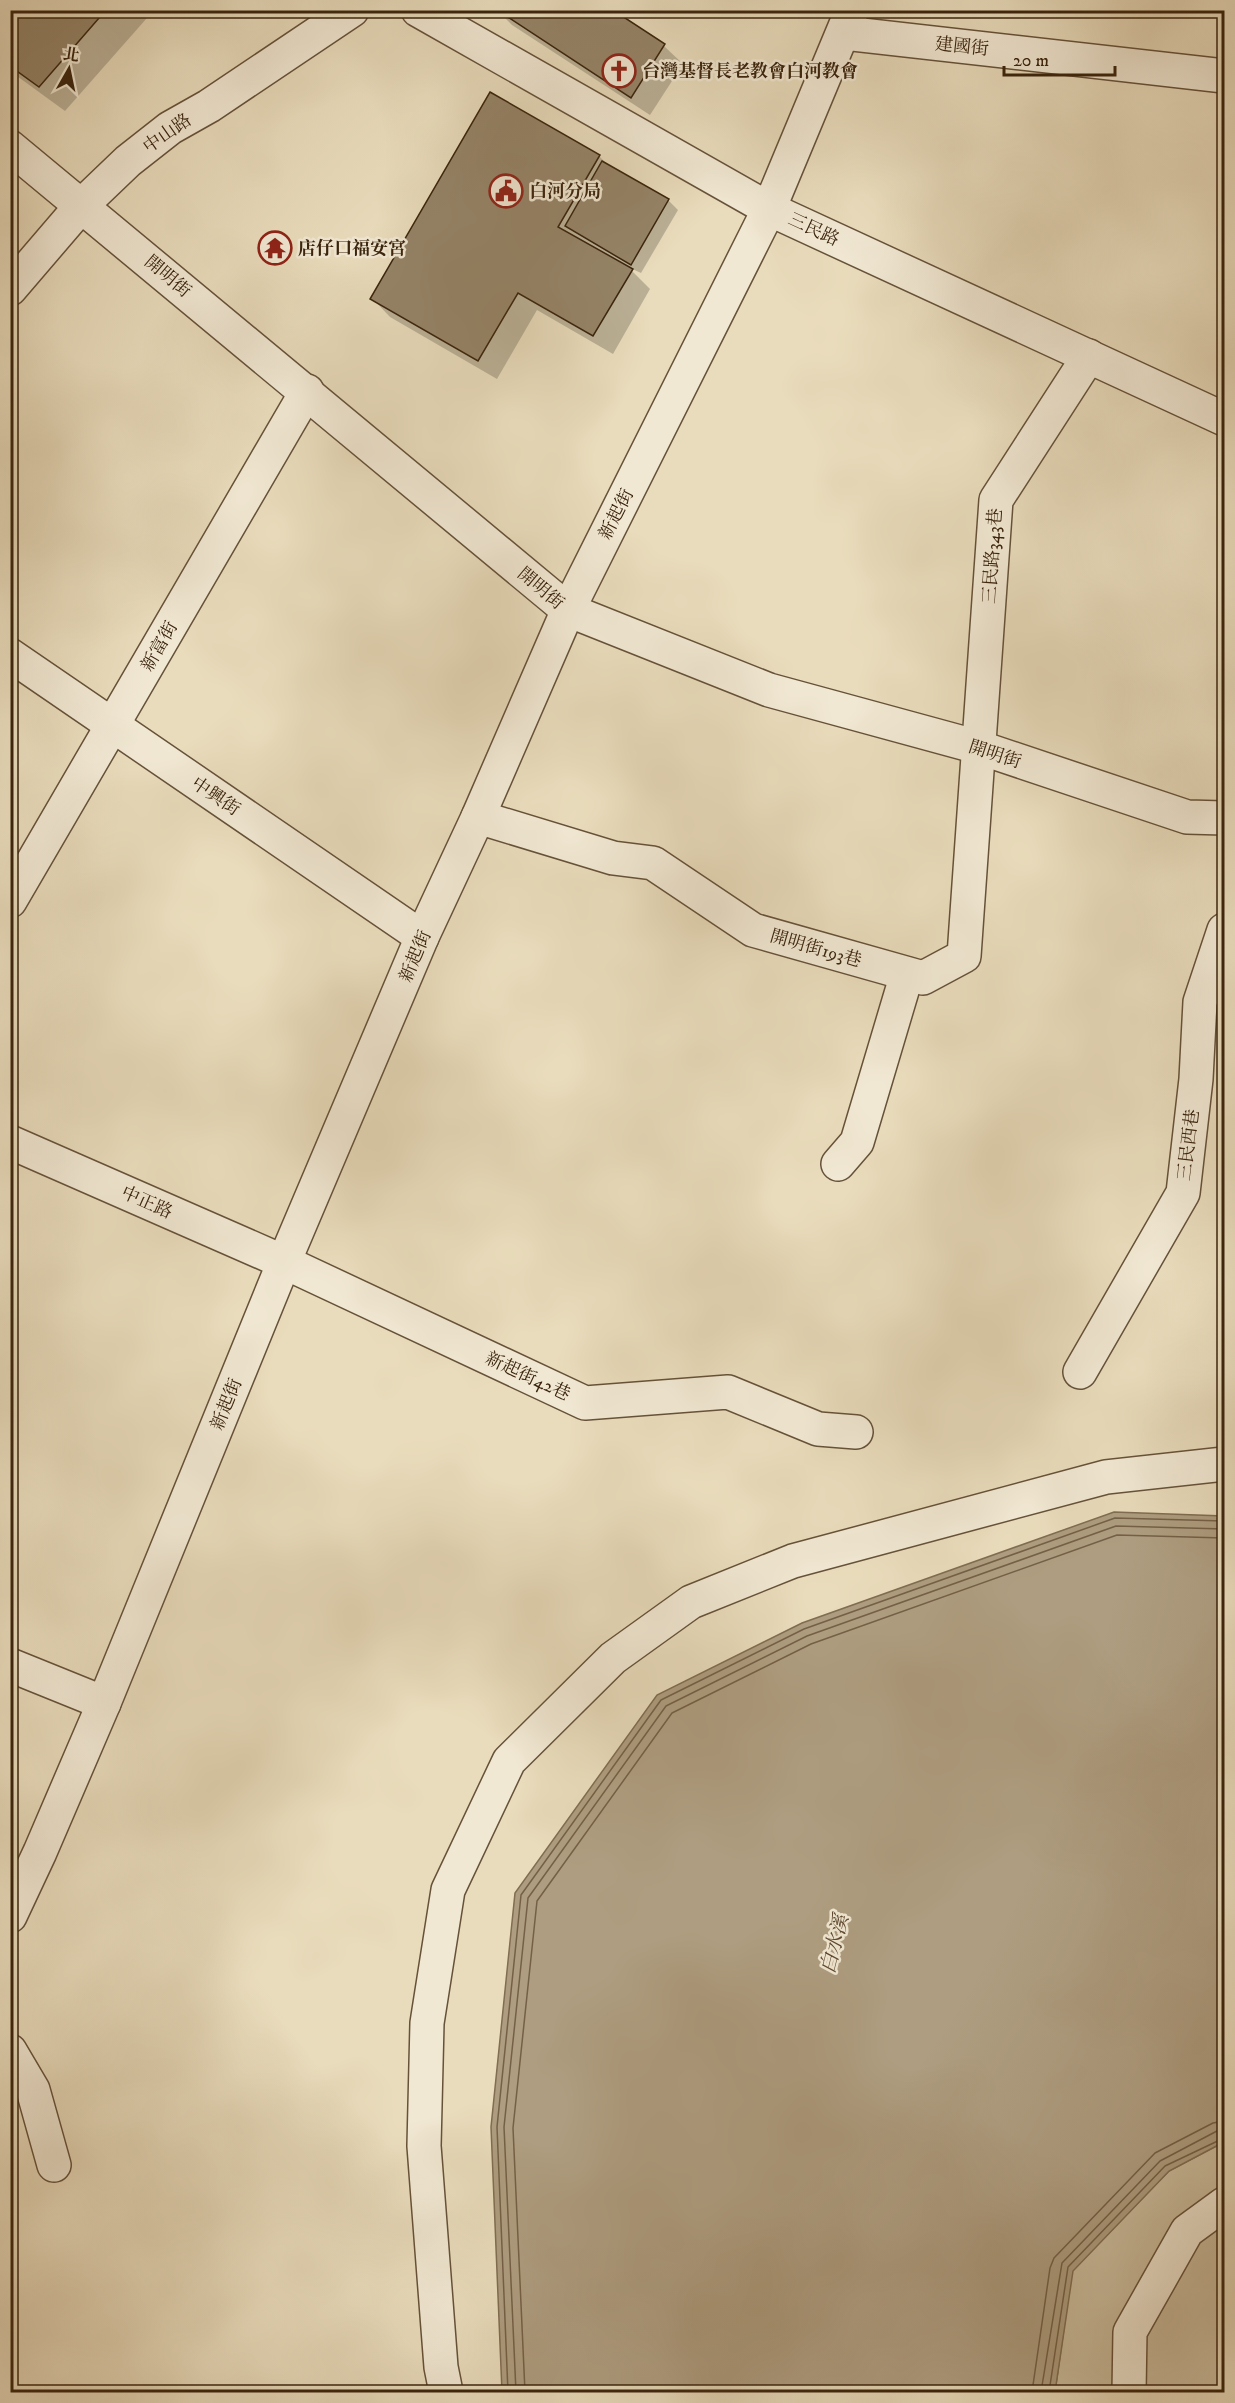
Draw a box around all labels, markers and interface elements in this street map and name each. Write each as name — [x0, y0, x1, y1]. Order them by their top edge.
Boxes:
street label: 建國街 — [934, 33, 990, 61]
north arrow — [39, 39, 99, 99]
scale bar — [1004, 39, 1115, 77]
text: 北 — [62, 44, 81, 66]
text: 20 m — [1013, 50, 1049, 72]
church icon: 台灣基督長老教會白河教會 — [601, 53, 637, 89]
place label: 台灣基督長老教會白河教會 — [642, 61, 858, 83]
street label: 中山路 — [139, 109, 196, 158]
public building icon: 白河分局 — [488, 173, 524, 209]
place label: 白河分局 — [529, 181, 601, 203]
street label: 三民路 — [784, 209, 843, 251]
temple icon: 店仔口福安宮 — [257, 230, 293, 266]
place label: 店仔口福安宮 — [298, 238, 406, 260]
street label: 開明街 — [140, 251, 195, 303]
street label: 新起街 — [595, 485, 639, 544]
street label: 三民路343巷 — [979, 508, 1007, 605]
street label: 開明街 — [513, 563, 568, 615]
street label: 新富街 — [137, 618, 183, 675]
street label: 開明街 — [966, 736, 1024, 774]
street label: 中興街 — [187, 773, 244, 821]
street label: 開明街193巷 — [767, 925, 864, 973]
street label: 新起街 — [395, 927, 437, 986]
street label: 三民西巷 — [1174, 1108, 1204, 1182]
street label: 中正路 — [117, 1182, 176, 1224]
street label: 新起街42巷 — [482, 1348, 574, 1406]
street label: 新起街 — [207, 1375, 247, 1434]
water label: 白水溪 — [816, 1910, 855, 1976]

